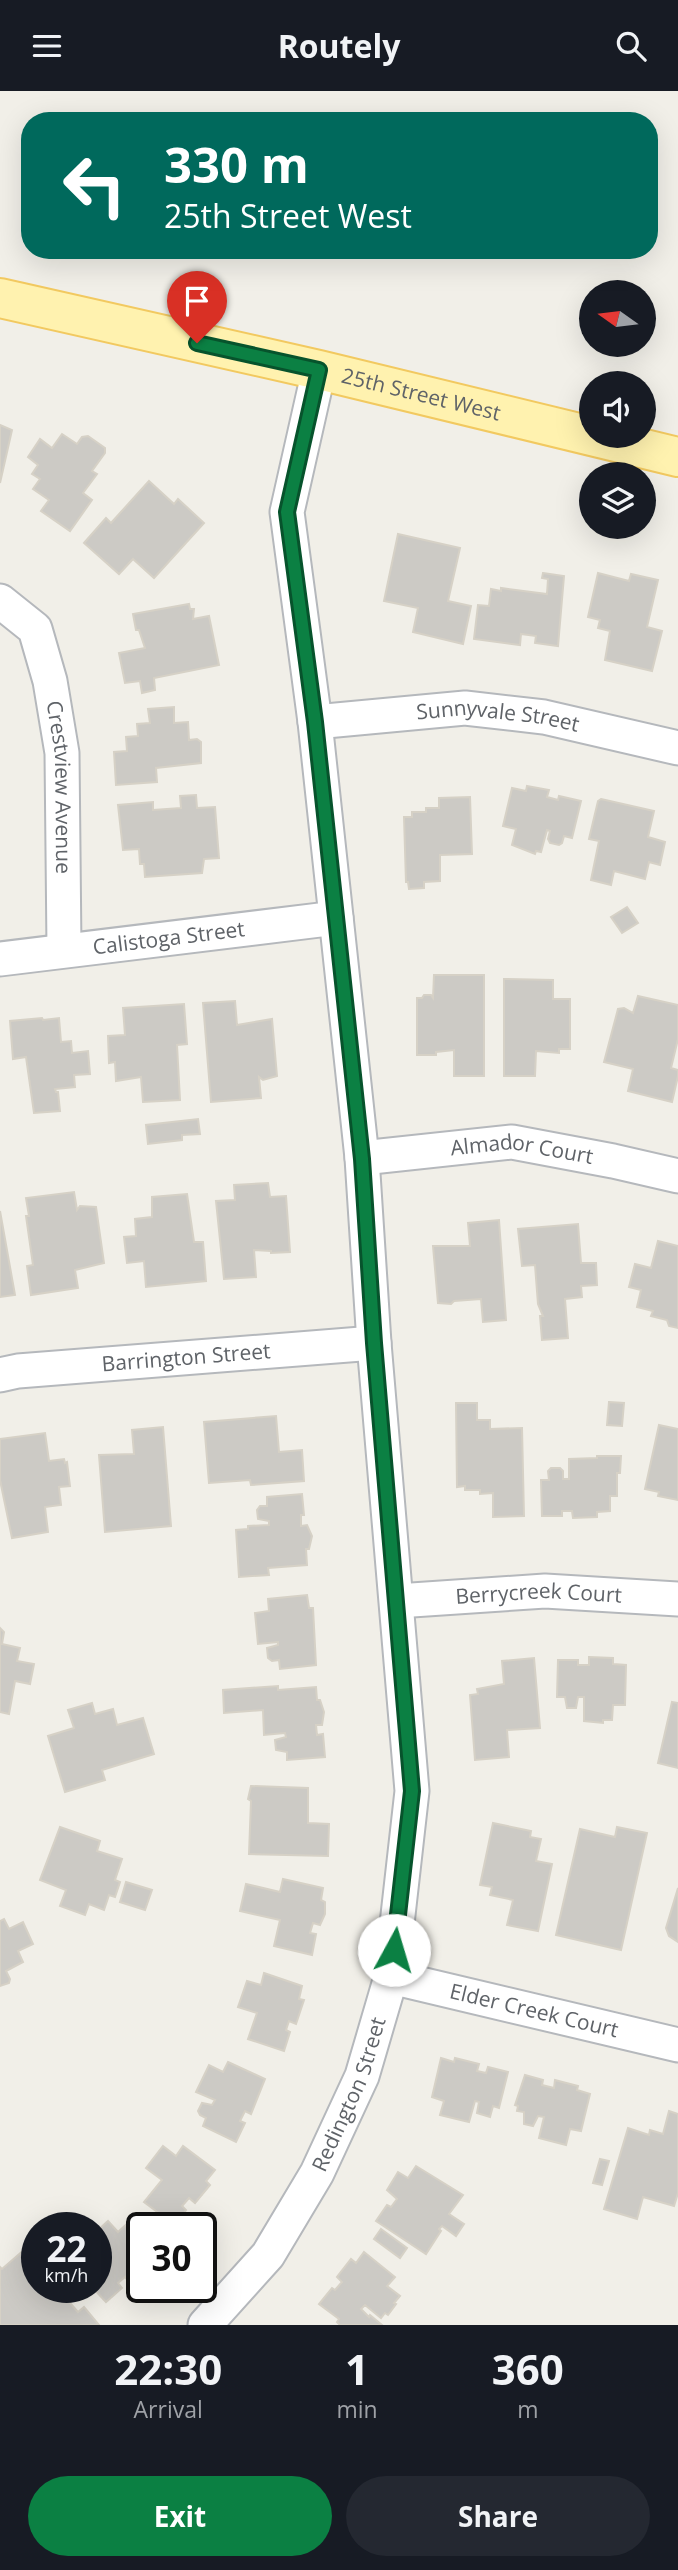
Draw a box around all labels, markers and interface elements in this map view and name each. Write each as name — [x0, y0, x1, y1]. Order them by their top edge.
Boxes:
text: Routely — [278, 24, 400, 67]
icon: menu — [28, 27, 66, 65]
icon: search — [612, 27, 650, 65]
text: 330 m — [164, 131, 309, 197]
icon: left — [49, 140, 140, 231]
text: 25th Street West — [164, 194, 412, 237]
pin — [167, 271, 227, 343]
north arrow — [579, 280, 656, 357]
map controls — [579, 280, 656, 539]
icon: arrive — [178, 282, 216, 320]
street label: 25th Street West — [339, 361, 504, 427]
button: sound — [579, 371, 656, 448]
button: layers — [579, 462, 656, 539]
street label: Sunnyvale Street — [415, 693, 582, 738]
street label: Crestview Avenue — [41, 698, 78, 874]
street label: Calistoga Street — [91, 914, 246, 961]
street label: Almador Court — [449, 1127, 596, 1170]
street label: Barrington Street — [101, 1336, 271, 1377]
street label: Berrycreek Court — [454, 1576, 623, 1610]
position arrow — [357, 1913, 431, 1987]
street label: Elder Creek Court — [447, 1976, 621, 2043]
street label: Redington Street — [305, 2014, 392, 2176]
speed limit sign: 30 — [126, 2212, 217, 2303]
text: 22 — [46, 2225, 87, 2272]
text: km/h — [45, 2263, 88, 2287]
text: 22:30 — [114, 2340, 222, 2397]
text: 1 — [345, 2340, 369, 2397]
text: 360 — [492, 2340, 564, 2397]
text: Arrival — [134, 2393, 203, 2425]
text: min — [336, 2393, 378, 2425]
text: m — [517, 2393, 538, 2425]
button: Exit — [28, 2476, 332, 2556]
button: Share — [346, 2476, 650, 2556]

